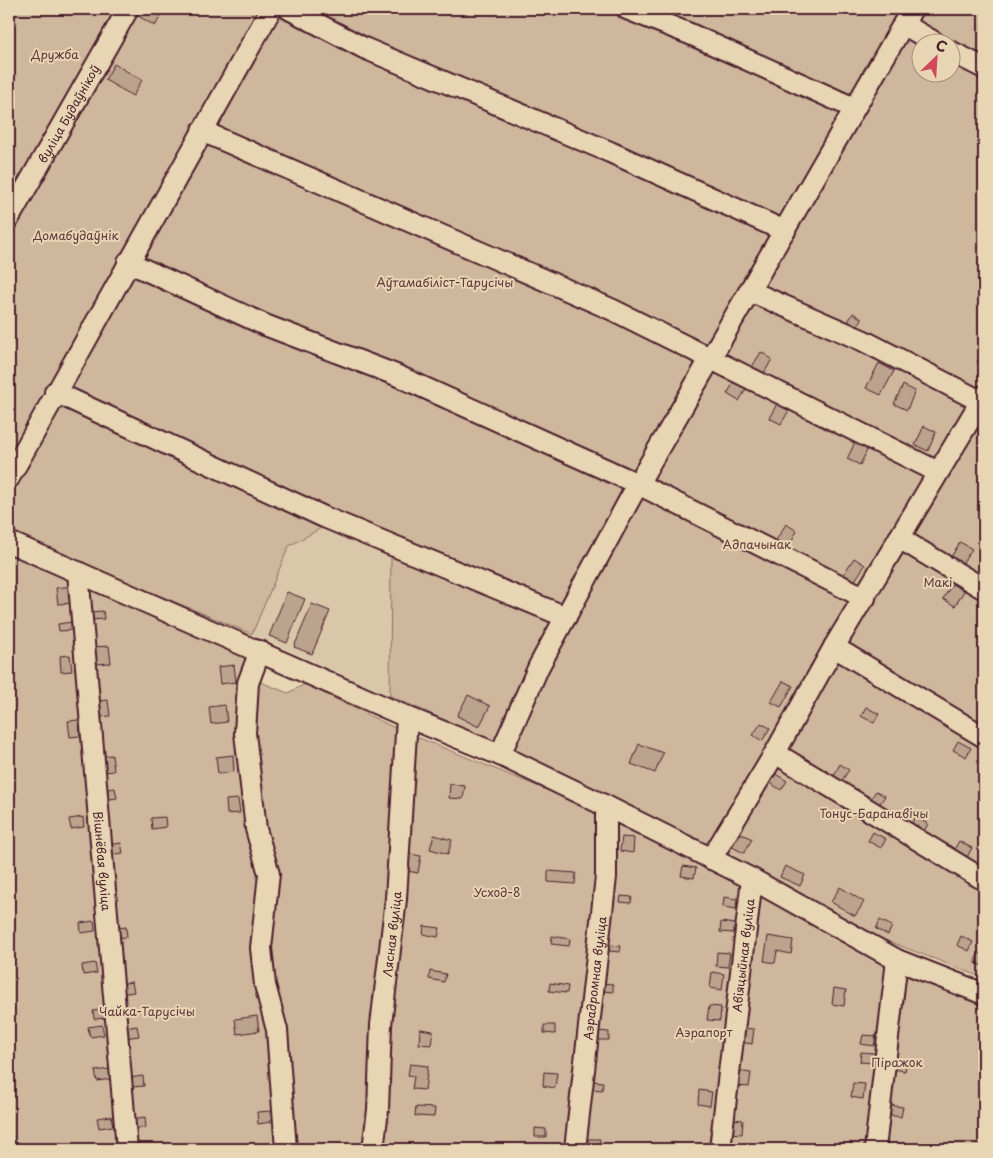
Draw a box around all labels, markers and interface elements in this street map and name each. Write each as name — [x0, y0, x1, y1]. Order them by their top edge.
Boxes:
north arrow — [910, 32, 960, 82]
text: С — [932, 34, 951, 58]
park label: Дружба — [30, 45, 79, 63]
street label: вуліца Будаўнікоў — [33, 61, 104, 166]
park label: Домабудаўнік — [32, 226, 120, 244]
park label: Аўтамабіліст-Тарусічы — [377, 273, 513, 291]
park label: Адпачынак — [723, 535, 792, 553]
park label: Макі — [924, 573, 952, 591]
park label: Тонус-Баранавічы — [820, 804, 928, 822]
street label: Вішнёвая вуліца — [89, 810, 116, 912]
park label: Усход-8 — [473, 883, 521, 901]
street label: Лясная вуліца — [378, 890, 405, 978]
street label: Авіяцыйная вуліца — [727, 897, 759, 1013]
street label: Аэрадромная вуліца — [578, 915, 611, 1041]
park label: Чайка-Тарусічы — [99, 1002, 195, 1020]
park label: Аэрапорт — [676, 1023, 733, 1041]
park label: Піражок — [871, 1053, 924, 1071]

